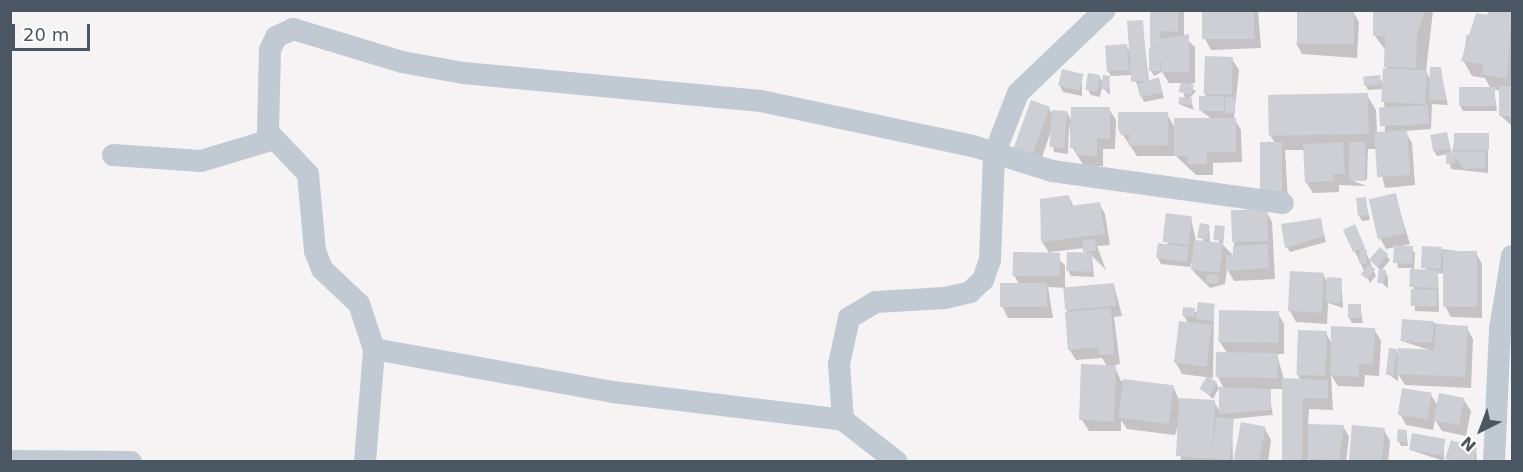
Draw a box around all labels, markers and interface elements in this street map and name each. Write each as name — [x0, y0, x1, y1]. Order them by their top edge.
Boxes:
scale bar — [15, 12, 93, 50]
text: 20 m — [23, 24, 69, 45]
north arrow — [1451, 400, 1511, 460]
text: N — [1457, 432, 1480, 455]

